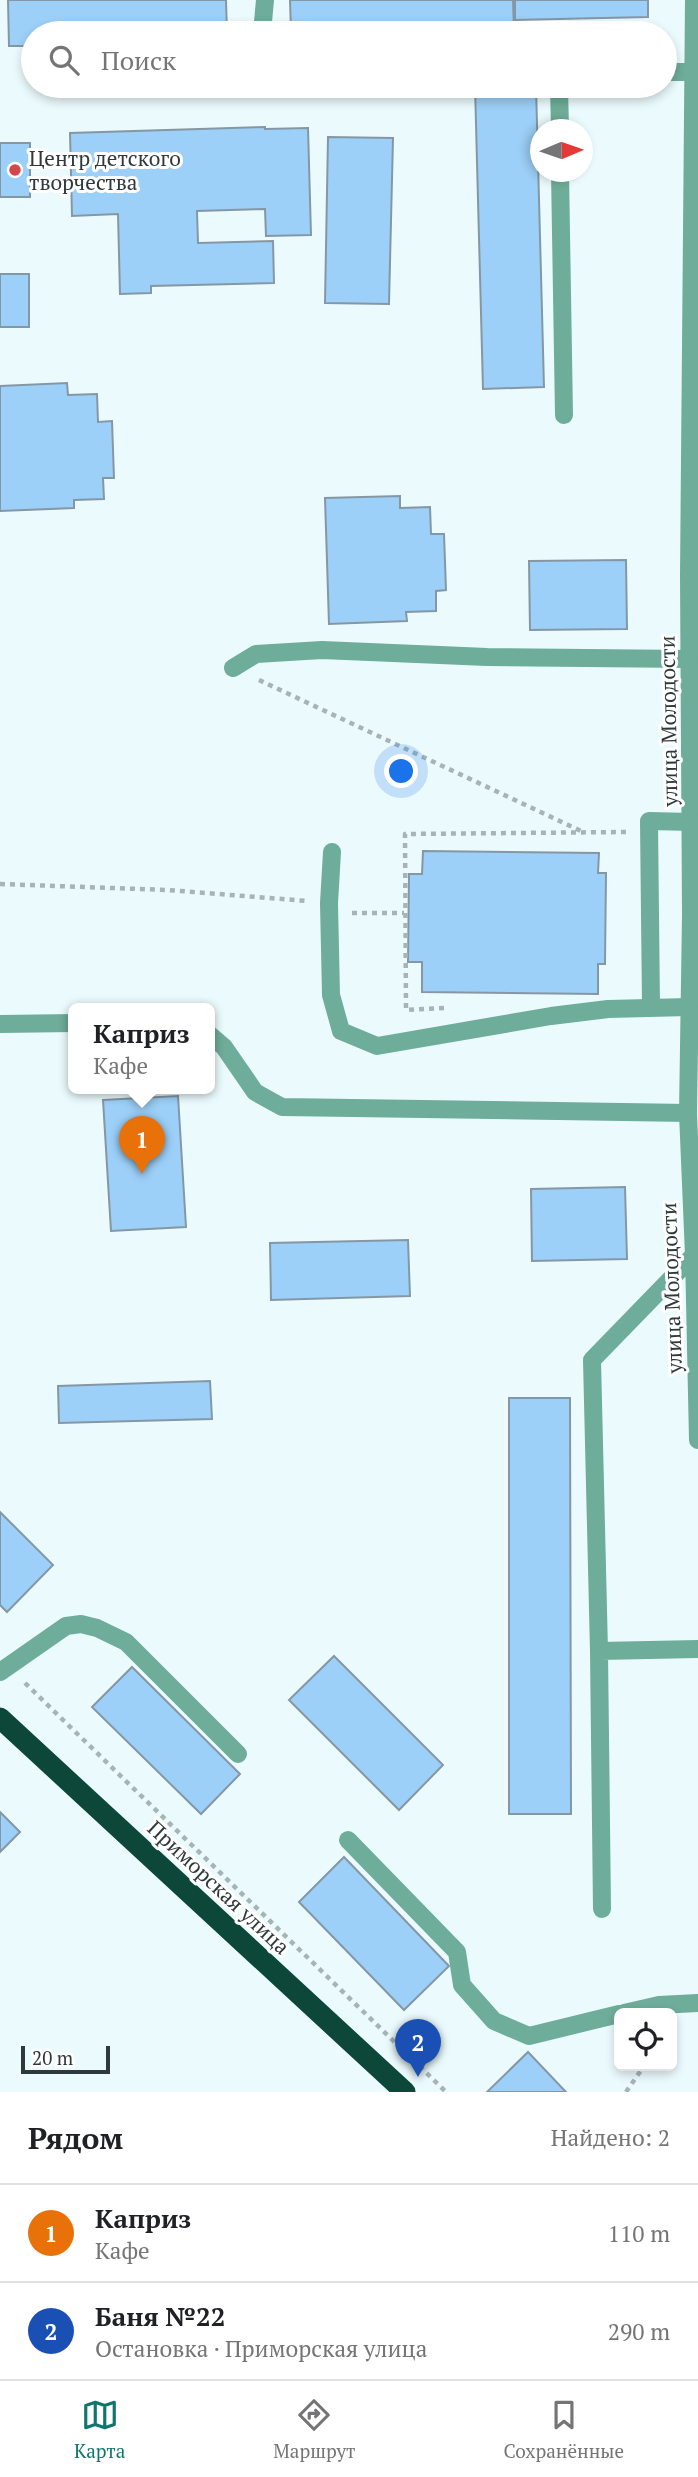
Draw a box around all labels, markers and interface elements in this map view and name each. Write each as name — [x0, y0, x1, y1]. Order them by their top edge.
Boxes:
search box — [21, 21, 677, 98]
icon: search — [45, 41, 83, 79]
text: Поиск — [101, 43, 176, 77]
north arrow — [530, 119, 593, 182]
place label: Центр детского творчества — [29, 144, 181, 196]
marker: Центр детского творчества — [7, 162, 23, 178]
street label: улица Молодости — [653, 635, 684, 808]
your location — [384, 754, 418, 788]
popup — [68, 1003, 215, 1094]
text: Каприз — [93, 1016, 190, 1050]
text: Кафе — [93, 1050, 148, 1081]
pin: 1 — [119, 1116, 165, 1174]
street label: улица Молодости — [654, 1202, 688, 1375]
street label: Приморская улица — [142, 1814, 296, 1960]
map controls — [614, 2008, 677, 2071]
button: locate — [614, 2008, 677, 2071]
pin: 2 — [395, 2019, 441, 2077]
scale bar — [21, 2043, 110, 2075]
text: 20 m — [32, 2045, 73, 2070]
text: Рядом — [28, 2118, 123, 2158]
text: Найдено: 2 — [551, 2122, 670, 2153]
text: Каприз — [95, 2201, 191, 2235]
text: 1 — [45, 2218, 58, 2249]
text: 110 m — [608, 2218, 670, 2249]
text: Кафе — [95, 2235, 150, 2266]
text: Баня №22 — [95, 2299, 225, 2333]
text: 2 — [45, 2316, 58, 2347]
text: 290 m — [608, 2316, 670, 2347]
text: Остановка · Приморская улица — [95, 2333, 427, 2364]
tab: Карта — [74, 2396, 125, 2463]
tab: Маршрут — [273, 2396, 356, 2463]
tab: Сохранённые — [504, 2396, 624, 2463]

